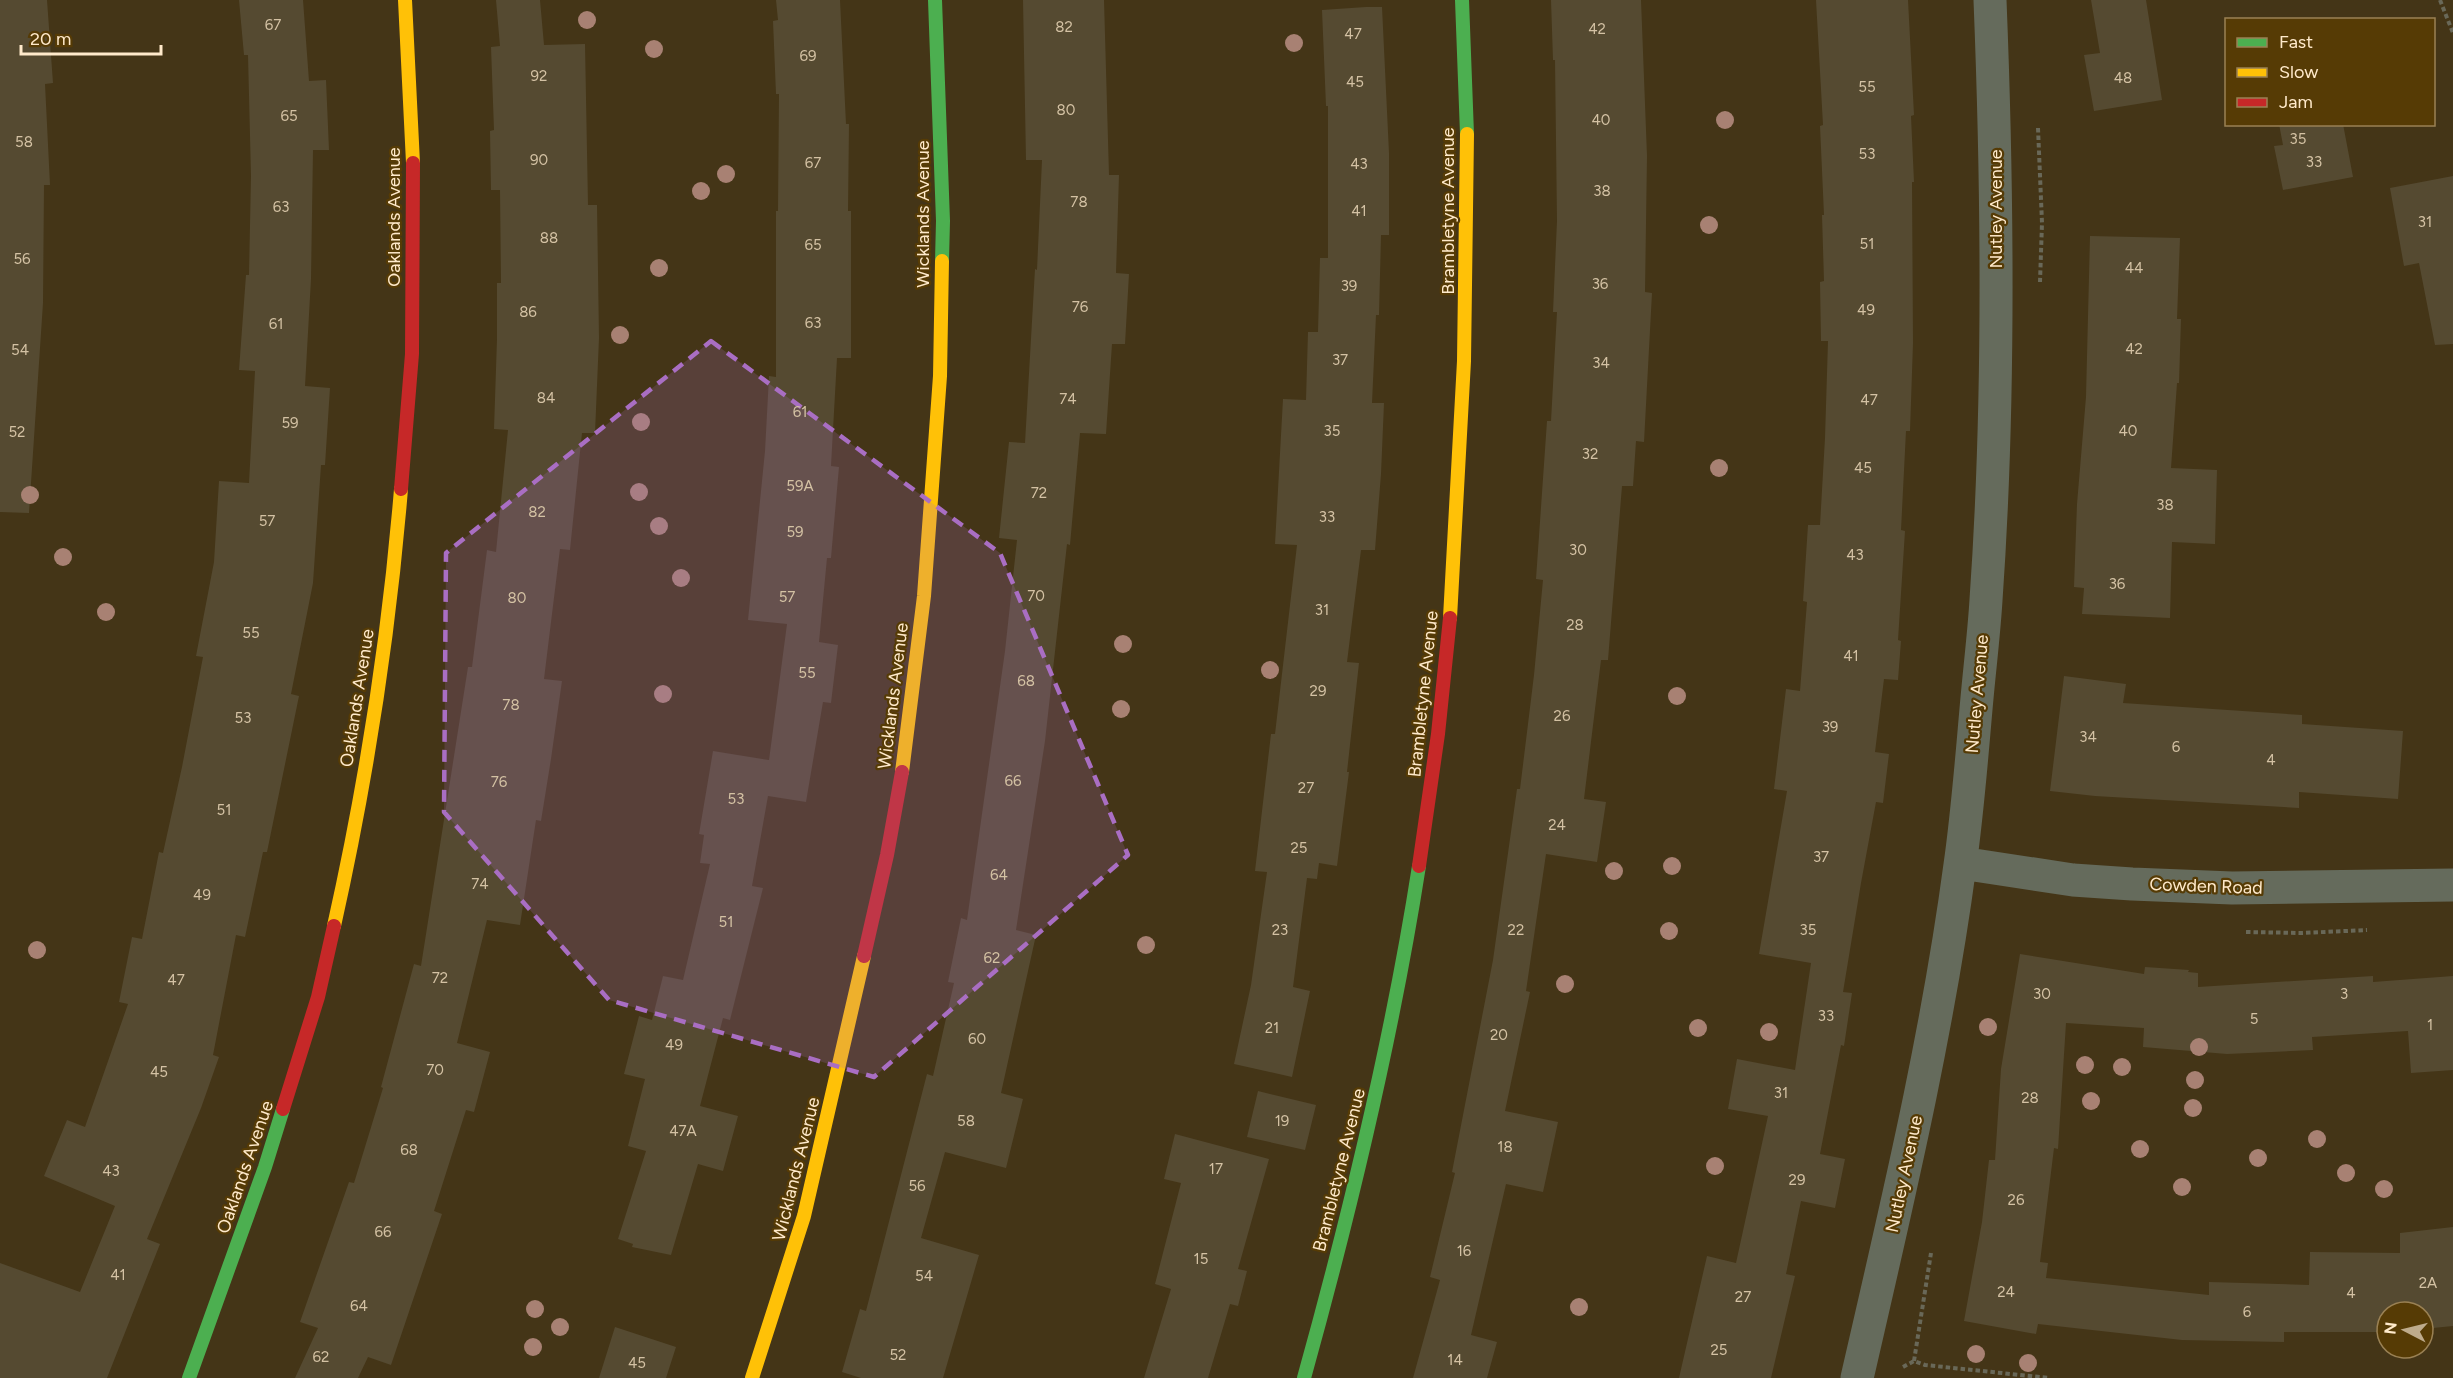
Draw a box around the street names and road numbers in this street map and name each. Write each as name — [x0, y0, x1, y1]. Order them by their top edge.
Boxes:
street label: Brambletyne Avenue — [1437, 127, 1459, 295]
street label: Wicklands Avenue — [912, 140, 934, 288]
street label: Oaklands Avenue — [383, 147, 405, 287]
street label: Nutley Avenue — [1985, 149, 2007, 269]
street label: Brambletyne Avenue — [1403, 609, 1443, 778]
street label: Wicklands Avenue — [873, 621, 913, 770]
street label: Oaklands Avenue — [335, 627, 379, 769]
street label: Nutley Avenue — [1961, 634, 1993, 754]
street label: Cowden Road — [2149, 873, 2263, 899]
street label: Brambletyne Avenue — [1308, 1086, 1370, 1254]
street label: Wicklands Avenue — [768, 1095, 825, 1243]
street label: Oaklands Avenue — [212, 1097, 278, 1236]
street label: Nutley Avenue — [1881, 1113, 1927, 1235]

